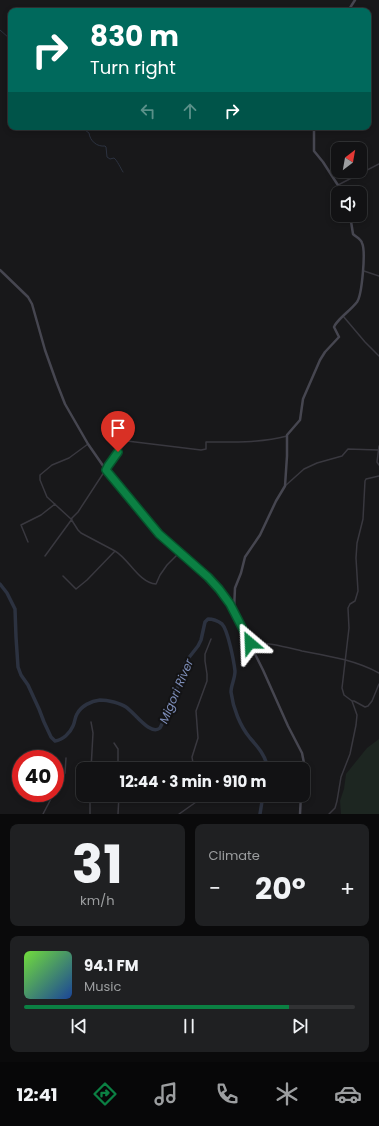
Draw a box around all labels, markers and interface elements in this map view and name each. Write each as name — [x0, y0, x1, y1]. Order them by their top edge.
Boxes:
text: 830 m — [90, 17, 179, 56]
icon: right — [24, 24, 76, 76]
text: Turn right — [90, 55, 176, 80]
icon: left — [137, 100, 159, 122]
icon: ahead — [179, 100, 201, 122]
icon: right — [221, 100, 243, 122]
north arrow — [331, 142, 367, 178]
map controls — [331, 142, 367, 222]
button: sound — [331, 186, 367, 222]
pin — [101, 411, 135, 452]
icon: arrive — [107, 417, 129, 439]
position arrow — [229, 622, 271, 664]
water label: Migori River — [155, 655, 198, 726]
speed limit sign: 40 — [12, 750, 64, 802]
text: 12:44 · 3 min · 910 m — [120, 771, 266, 792]
text: 31 — [72, 828, 123, 901]
text: Climate — [209, 846, 260, 865]
text: 20° — [255, 867, 306, 910]
text: − — [209, 873, 221, 904]
text: + — [340, 873, 355, 904]
text: km/h — [80, 891, 115, 910]
text: 94.1 FM — [84, 955, 138, 976]
text: Music — [84, 977, 121, 996]
icon: previous — [68, 1015, 90, 1037]
icon: pause — [178, 1015, 200, 1037]
icon: next — [289, 1015, 311, 1037]
icon: directions — [91, 1080, 119, 1108]
icon: music — [152, 1080, 180, 1108]
icon: phone — [213, 1080, 241, 1108]
icon: climate — [273, 1080, 301, 1108]
icon: car — [334, 1080, 362, 1108]
text: 12:41 — [16, 1082, 58, 1107]

